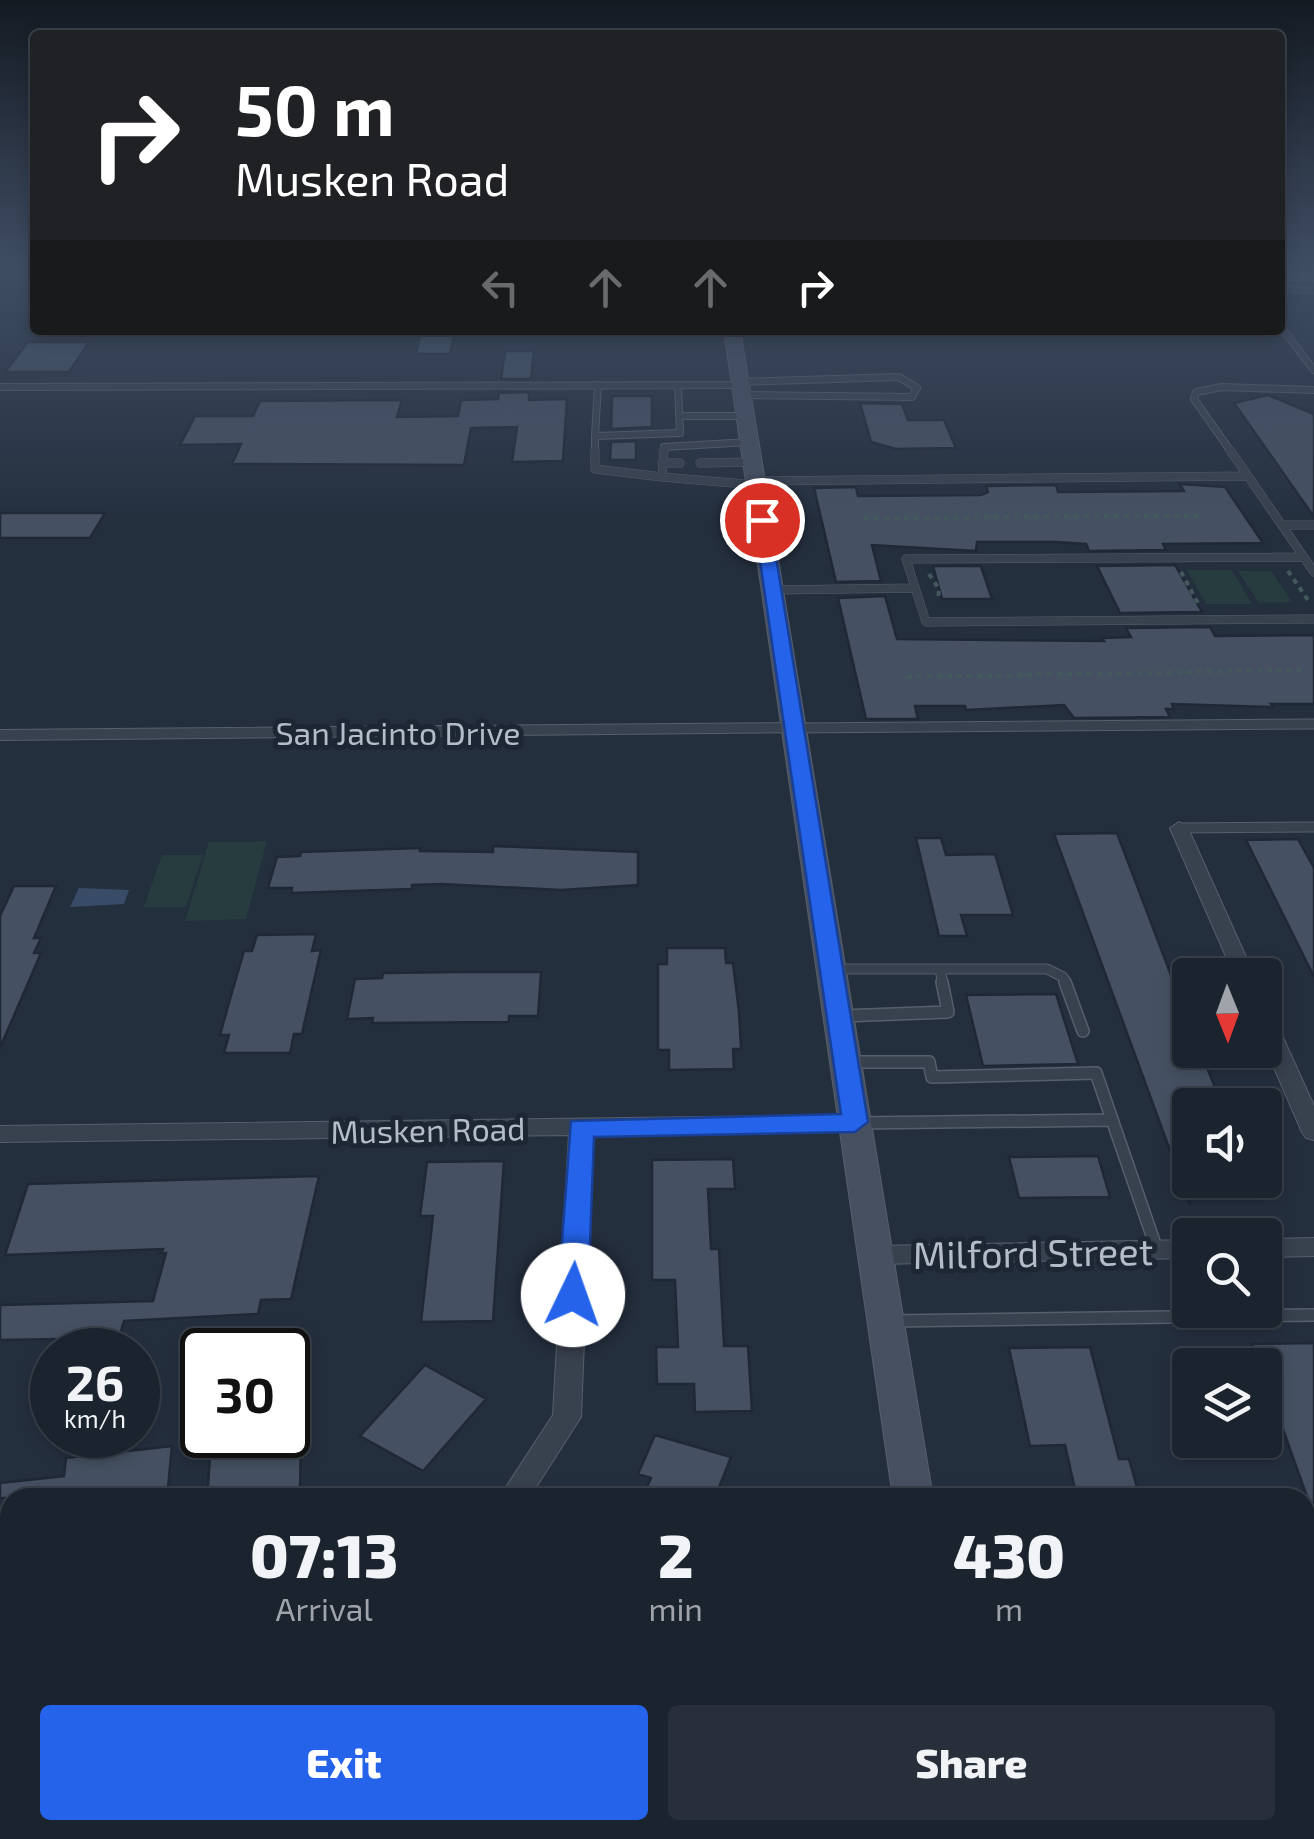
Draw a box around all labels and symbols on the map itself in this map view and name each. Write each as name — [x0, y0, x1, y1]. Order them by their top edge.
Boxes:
pin — [720, 478, 805, 563]
street label: San Jacinto Drive — [276, 713, 520, 751]
north arrow — [1172, 958, 1282, 1068]
street label: Musken Road — [330, 1108, 526, 1150]
street label: Milford Street — [912, 1227, 1154, 1277]
position arrow — [521, 1243, 625, 1347]
speed limit sign: 30 — [180, 1328, 310, 1458]

